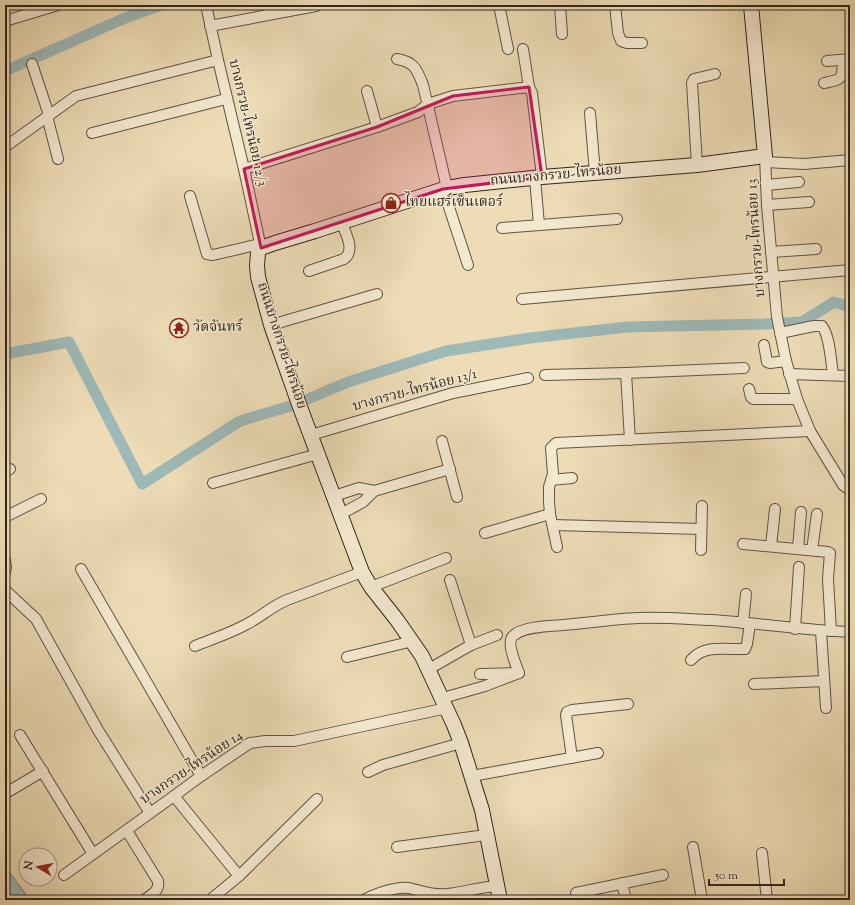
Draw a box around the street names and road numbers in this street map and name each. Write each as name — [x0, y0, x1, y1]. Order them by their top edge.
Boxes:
street label: บางกรวย-ไทรน้อย 12/3 — [223, 57, 273, 189]
street label: ถนนบางกรวย-ไทรน้อย — [489, 158, 623, 192]
street label: บางกรวย-ไทรน้อย 13 — [741, 178, 771, 298]
street label: ถนนบางกรวย-ไทรน้อย — [251, 279, 313, 412]
street label: บางกรวย-ไทรน้อย 13/1 — [350, 363, 480, 417]
street label: บางกรวย-ไทรน้อย 14 — [136, 725, 247, 810]

